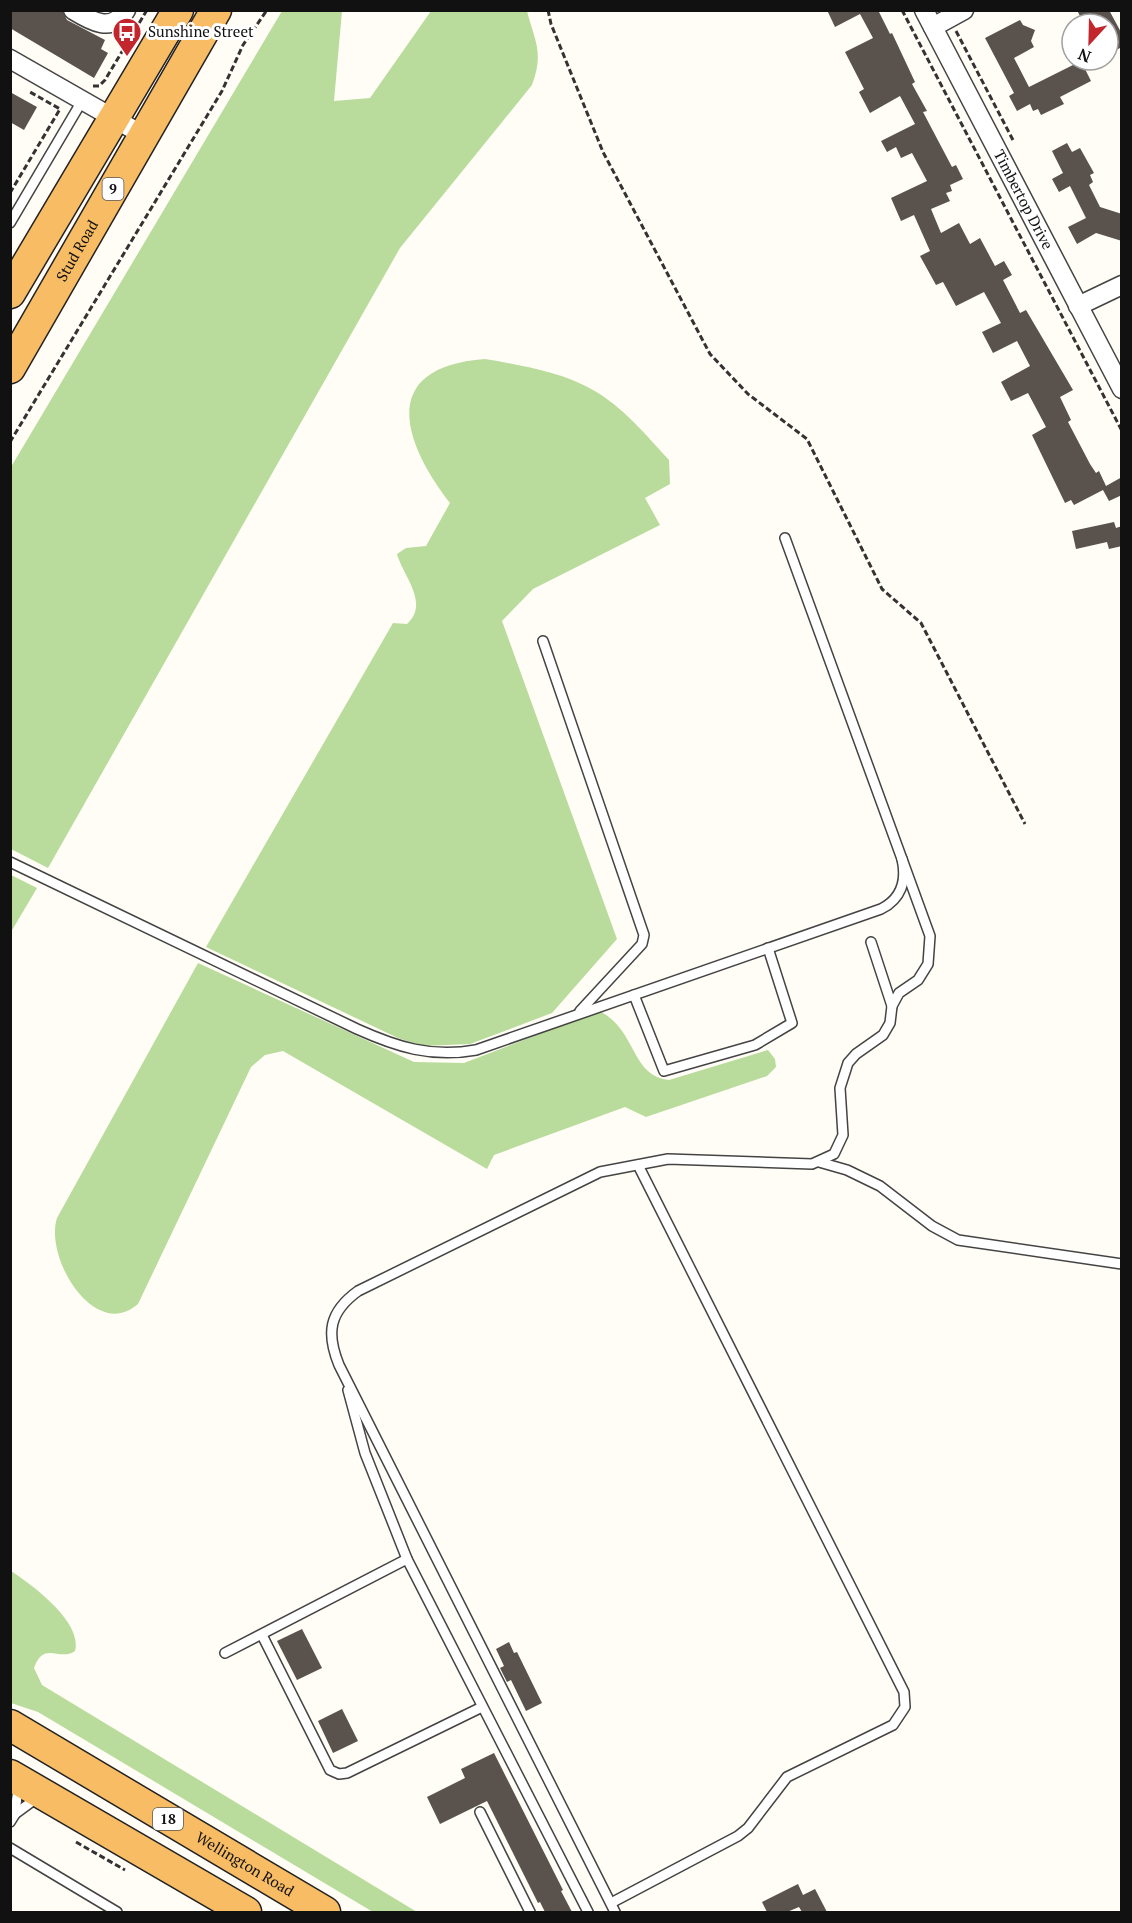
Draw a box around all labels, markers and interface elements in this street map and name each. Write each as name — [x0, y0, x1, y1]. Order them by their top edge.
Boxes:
north arrow — [1060, 12, 1120, 72]
bus stop icon: Sunshine Street — [111, 16, 143, 58]
place label: Sunshine Street — [148, 21, 254, 41]
text: N — [1075, 43, 1094, 68]
street label: Timbertop Drive — [990, 146, 1058, 253]
road number: 9 — [102, 178, 124, 200]
street label: Stud Road — [51, 216, 102, 285]
road number: 18 — [153, 1808, 183, 1830]
street label: Wellington Road — [192, 1827, 298, 1900]

